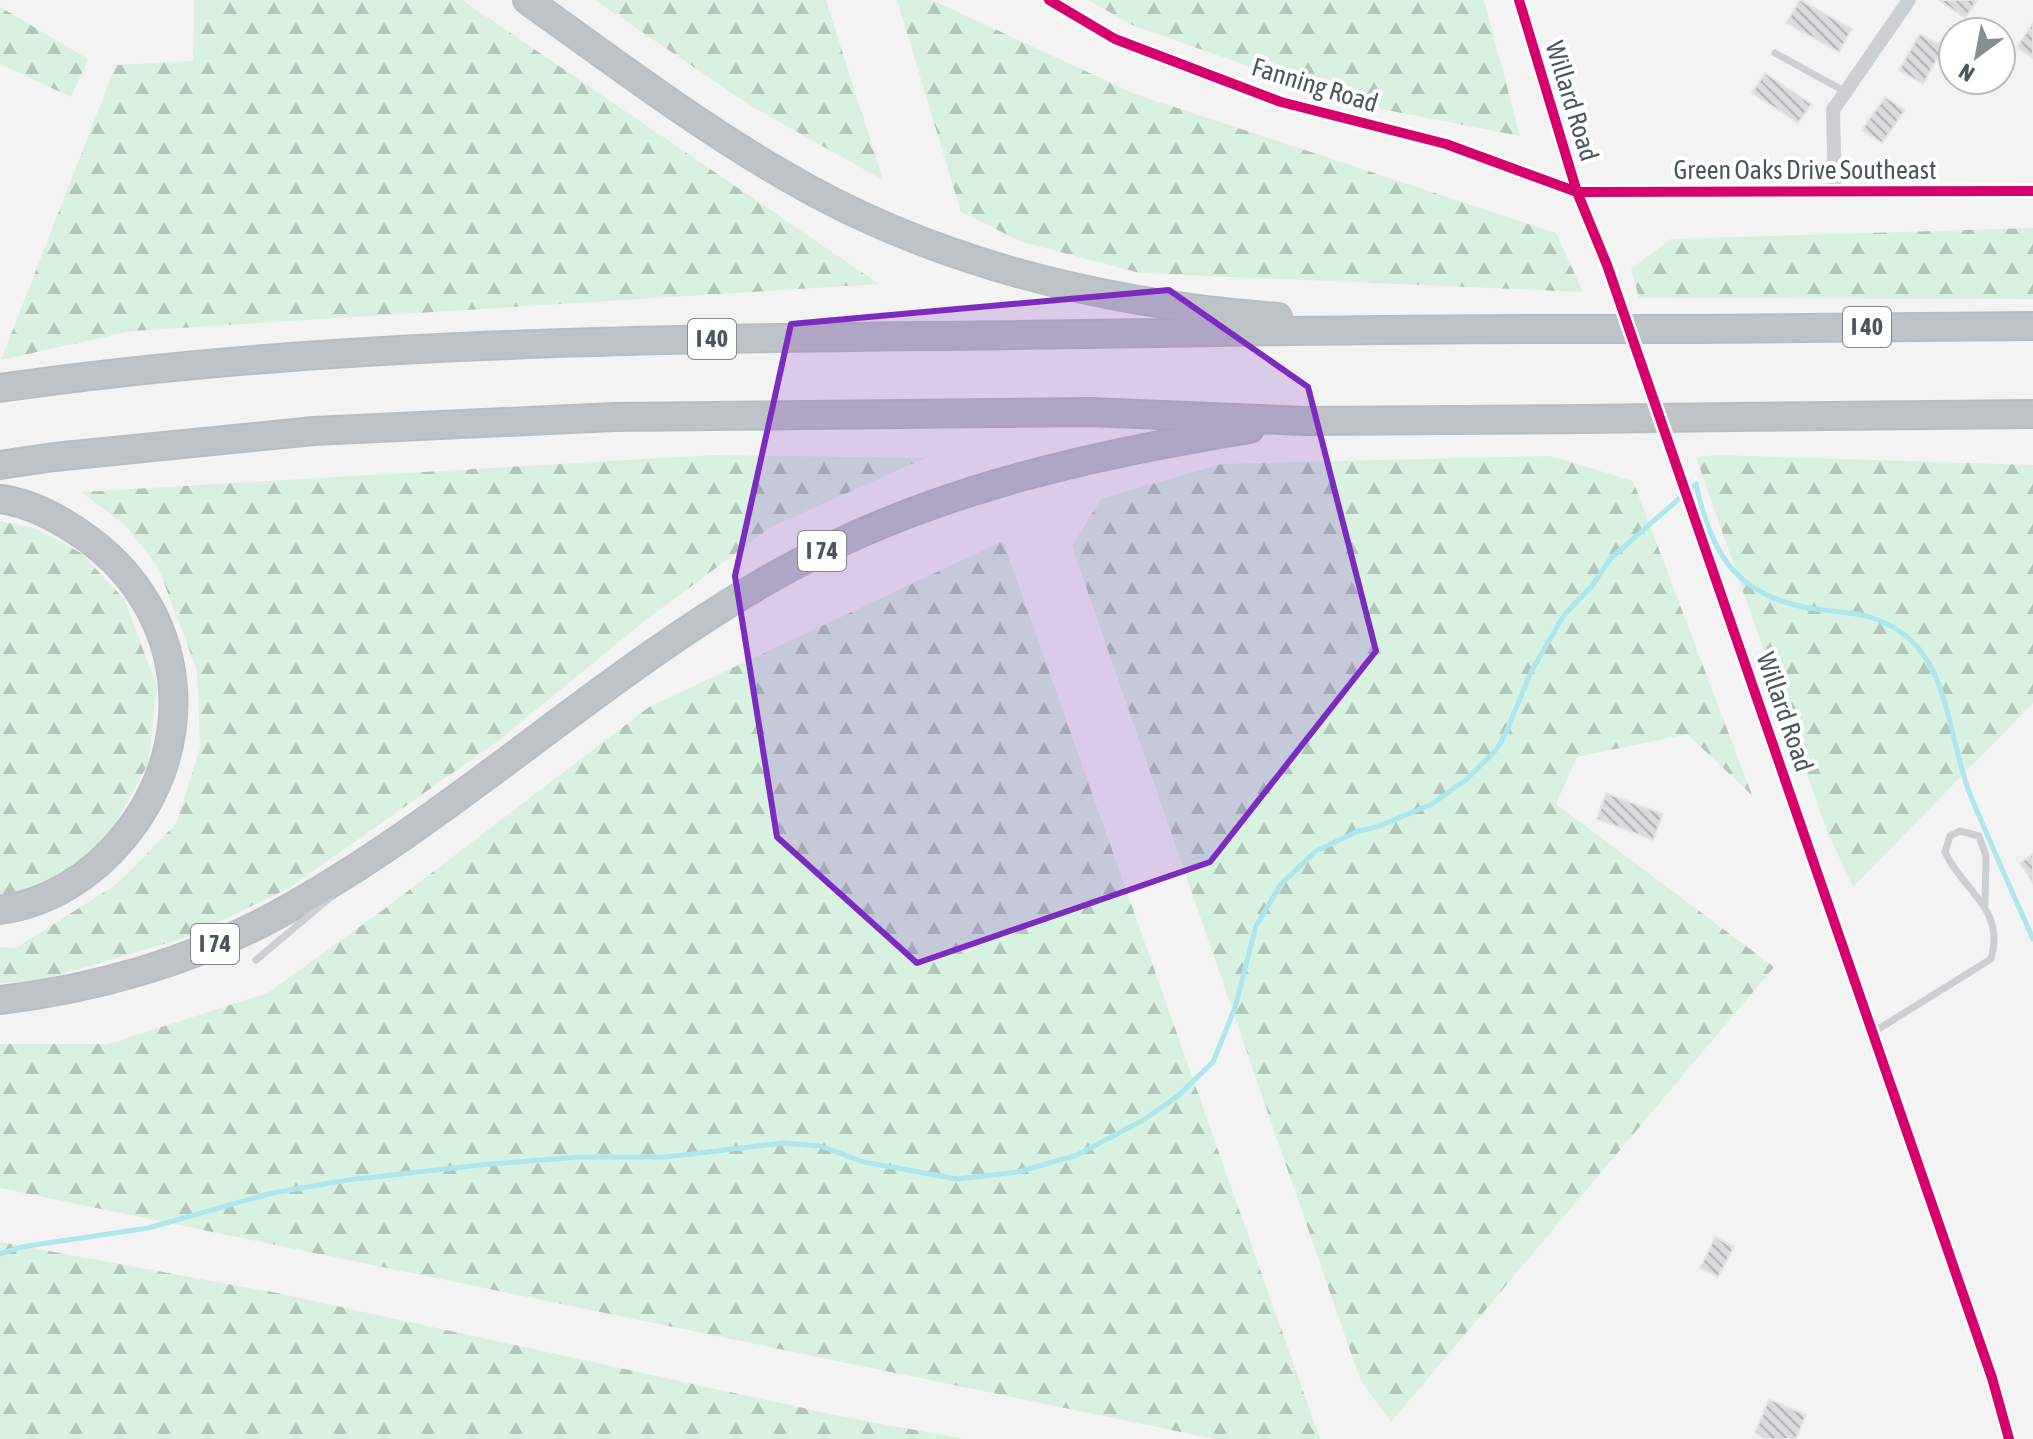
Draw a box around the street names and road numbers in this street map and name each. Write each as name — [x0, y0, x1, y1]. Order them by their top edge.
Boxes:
street label: Willard Road — [1540, 37, 1604, 165]
street label: Fanning Road — [1248, 52, 1382, 118]
street label: Green Oaks Drive Southeast — [1674, 155, 1936, 185]
road number: I 40 — [1843, 307, 1891, 347]
road number: I 40 — [688, 319, 736, 359]
road number: I 74 — [798, 531, 846, 571]
street label: Willard Road — [1751, 649, 1819, 775]
road number: I 74 — [191, 924, 239, 964]

